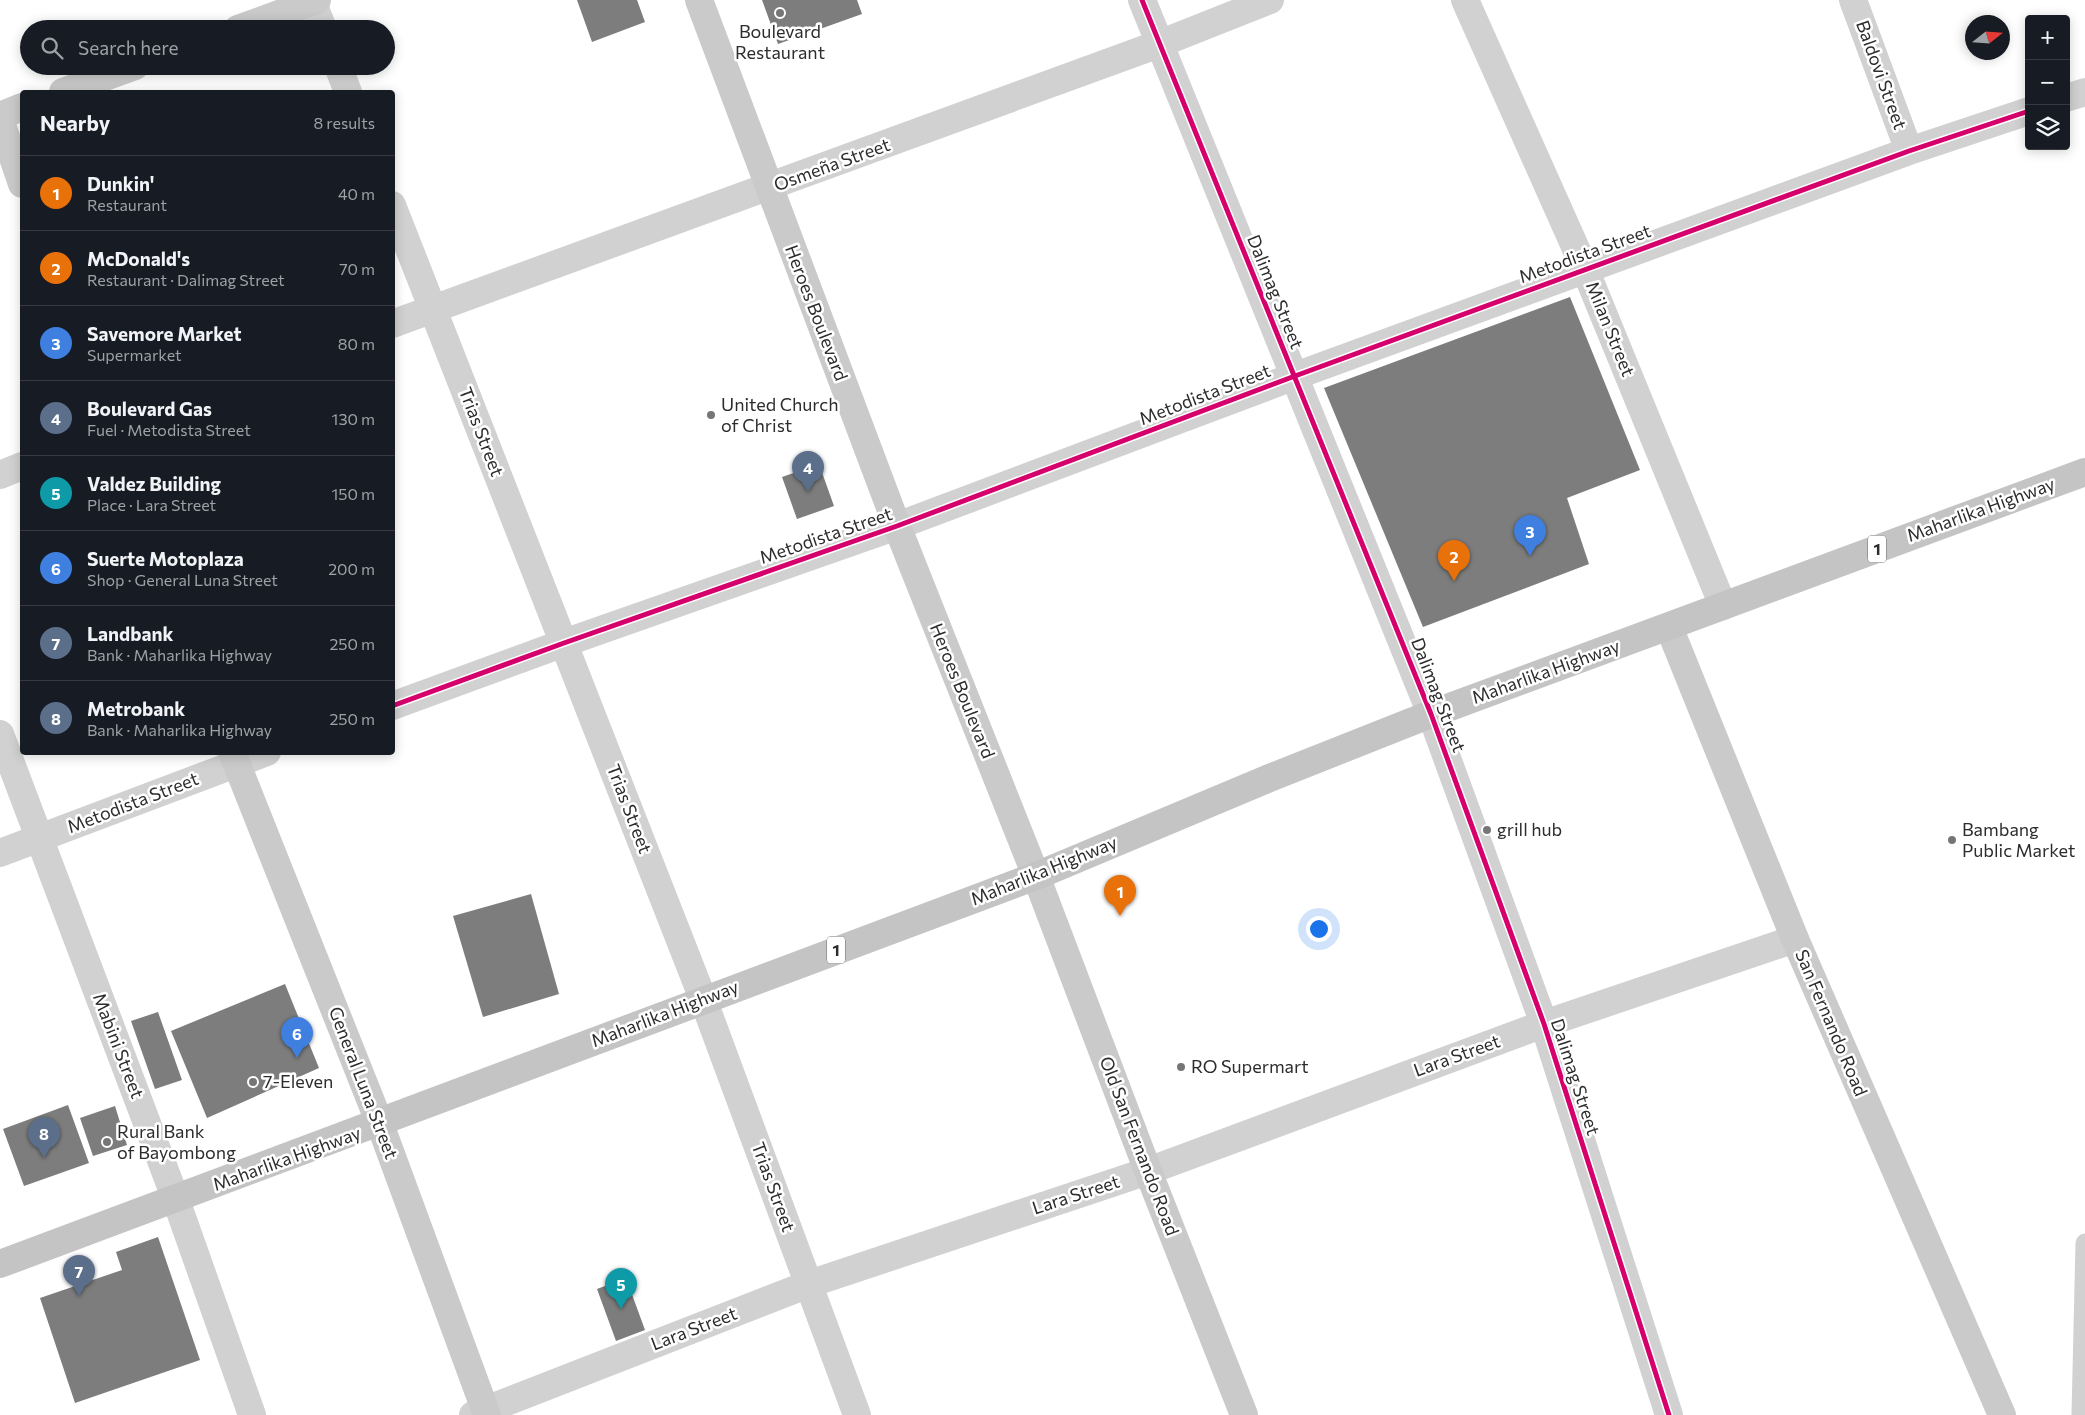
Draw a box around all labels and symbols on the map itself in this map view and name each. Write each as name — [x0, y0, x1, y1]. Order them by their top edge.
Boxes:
marker: Boulevard Restaurant — [774, 7, 786, 19]
north arrow — [1965, 15, 2010, 60]
street label: Baldovi Street — [1852, 17, 1912, 132]
place label: Boulevard Restaurant — [735, 20, 825, 63]
street label: Osmeña Street — [771, 133, 893, 195]
street label: Metodista Street — [1516, 219, 1654, 287]
street label: Dalimag Street — [1243, 231, 1309, 352]
street label: Heroes Boulevard — [781, 242, 853, 384]
street label: Milan Street — [1582, 278, 1640, 379]
street label: Metodista Street — [1136, 359, 1273, 429]
street label: Trias Street — [455, 384, 509, 479]
place label: United Church of Christ — [721, 393, 838, 436]
marker: United Church of Christ — [705, 409, 717, 421]
pin: 4 — [792, 451, 824, 492]
street label: Maharlika Highway — [1904, 472, 2058, 546]
street label: Metodista Street — [756, 502, 895, 568]
pin: 3 — [1514, 515, 1546, 556]
road number: 1 — [1868, 536, 1886, 562]
pin: 2 — [1438, 540, 1470, 581]
street label: Heroes Boulevard — [926, 620, 1000, 761]
street label: Dalimag Street — [1407, 634, 1471, 755]
street label: Maharlika Highway — [1469, 634, 1623, 708]
street label: Trias Street — [603, 761, 657, 856]
street label: Metodista Street — [64, 767, 201, 837]
place label: grill hub — [1497, 818, 1562, 840]
place label: Bambang Public Market — [1962, 818, 2075, 861]
marker: grill hub — [1481, 824, 1493, 836]
street label: Maharlika Highway — [967, 831, 1120, 909]
marker: Bambang Public Market — [1946, 834, 1958, 846]
pin: 1 — [1104, 875, 1136, 916]
your location — [1306, 916, 1332, 942]
road number: 1 — [827, 936, 845, 964]
street label: San Fernando Road — [1791, 946, 1873, 1099]
street label: Maharlika Highway — [588, 975, 741, 1051]
street label: Mabini Street — [89, 990, 149, 1101]
street label: General Luna Street — [325, 1003, 403, 1162]
street label: Dalimag Street — [1547, 1016, 1605, 1138]
pin: 6 — [281, 1017, 313, 1058]
street label: Lara Street — [1410, 1029, 1503, 1081]
street label: Old San Fernando Road — [1096, 1053, 1184, 1238]
place label: RO Supermart — [1191, 1055, 1309, 1077]
marker: RO Supermart — [1175, 1061, 1187, 1073]
place label: 7-Eleven — [263, 1070, 333, 1092]
marker: 7-Eleven — [247, 1076, 259, 1088]
pin: 8 — [28, 1117, 60, 1158]
place label: Rural Bank of Bayombong — [117, 1120, 236, 1163]
street label: Maharlika Highway — [210, 1121, 364, 1195]
marker: Rural Bank of Bayombong — [101, 1136, 113, 1148]
street label: Trias Street — [748, 1139, 800, 1234]
street label: Lara Street — [1029, 1170, 1122, 1218]
pin: 7 — [63, 1255, 95, 1296]
pin: 5 — [605, 1268, 637, 1309]
street label: Lara Street — [647, 1302, 740, 1355]

